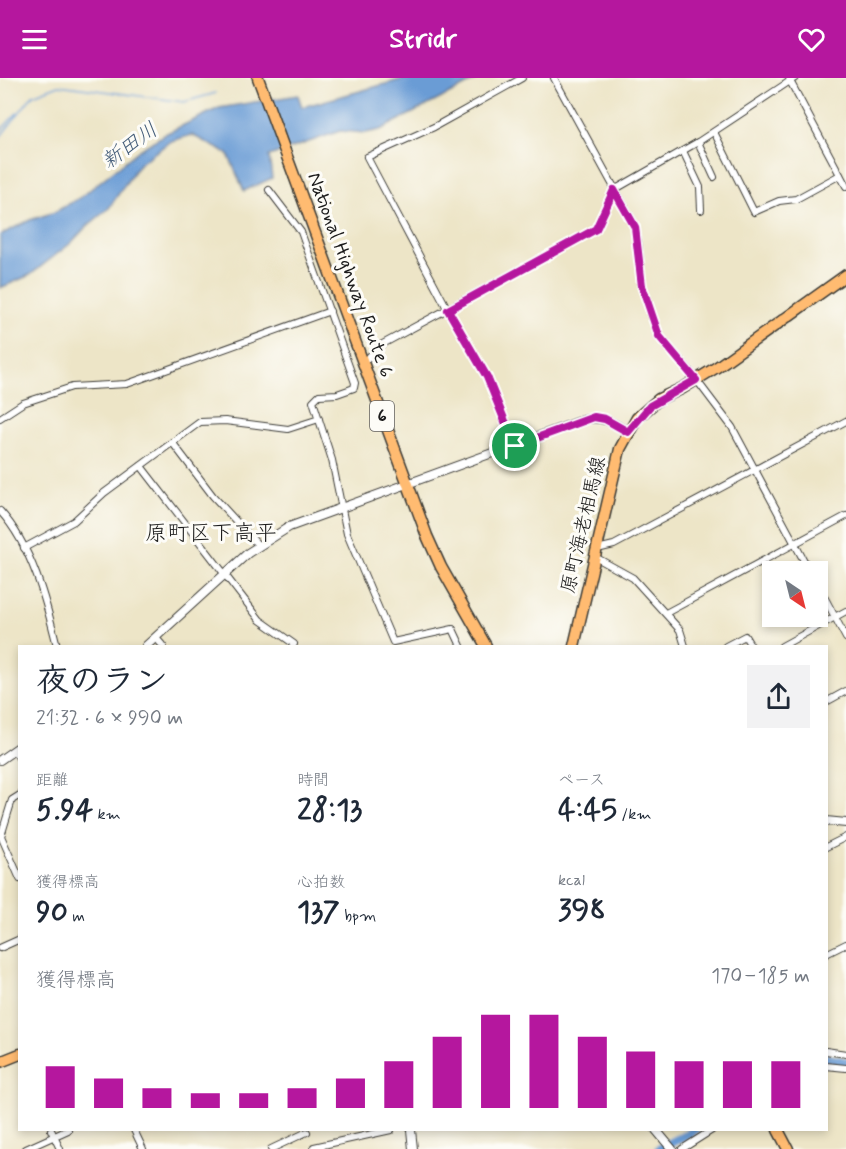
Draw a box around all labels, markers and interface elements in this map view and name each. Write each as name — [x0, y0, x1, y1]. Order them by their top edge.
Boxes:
text: Stridr — [389, 22, 457, 57]
icon: menu — [18, 23, 51, 56]
icon: heart — [795, 23, 828, 56]
water label: 新田川 — [96, 116, 164, 176]
street label: National Highway Route 6 — [300, 169, 400, 381]
road number: 6 — [370, 401, 394, 431]
pin — [489, 420, 540, 471]
icon: arrive — [498, 429, 531, 462]
street label: 原町海老相馬線 — [555, 454, 613, 596]
district label: 原町区下高平 — [145, 520, 277, 548]
north arrow — [762, 561, 828, 627]
map controls — [762, 561, 828, 627]
text: 夜のラン — [36, 660, 168, 704]
button: share — [747, 665, 810, 728]
text: 21:32 · 6 × 990 m — [36, 705, 183, 732]
text: 距離 — [36, 770, 68, 791]
text: 時間 — [297, 770, 329, 791]
text: ペース — [558, 770, 605, 791]
text: 5.94 — [36, 791, 93, 830]
text: 28:13 — [297, 791, 362, 830]
text: 4:45 — [558, 791, 617, 830]
text: km — [93, 804, 121, 825]
text: /km — [617, 804, 652, 825]
text: kcal — [558, 870, 585, 891]
text: 獲得標高 — [36, 872, 100, 893]
text: 心拍数 — [297, 872, 345, 893]
text: 398 — [558, 891, 606, 930]
text: 90 — [36, 893, 68, 932]
text: 137 — [297, 893, 340, 932]
text: m — [68, 906, 85, 927]
text: bpm — [340, 906, 376, 927]
text: 170–185 m — [711, 963, 810, 990]
text: 獲得標高 — [36, 967, 116, 994]

